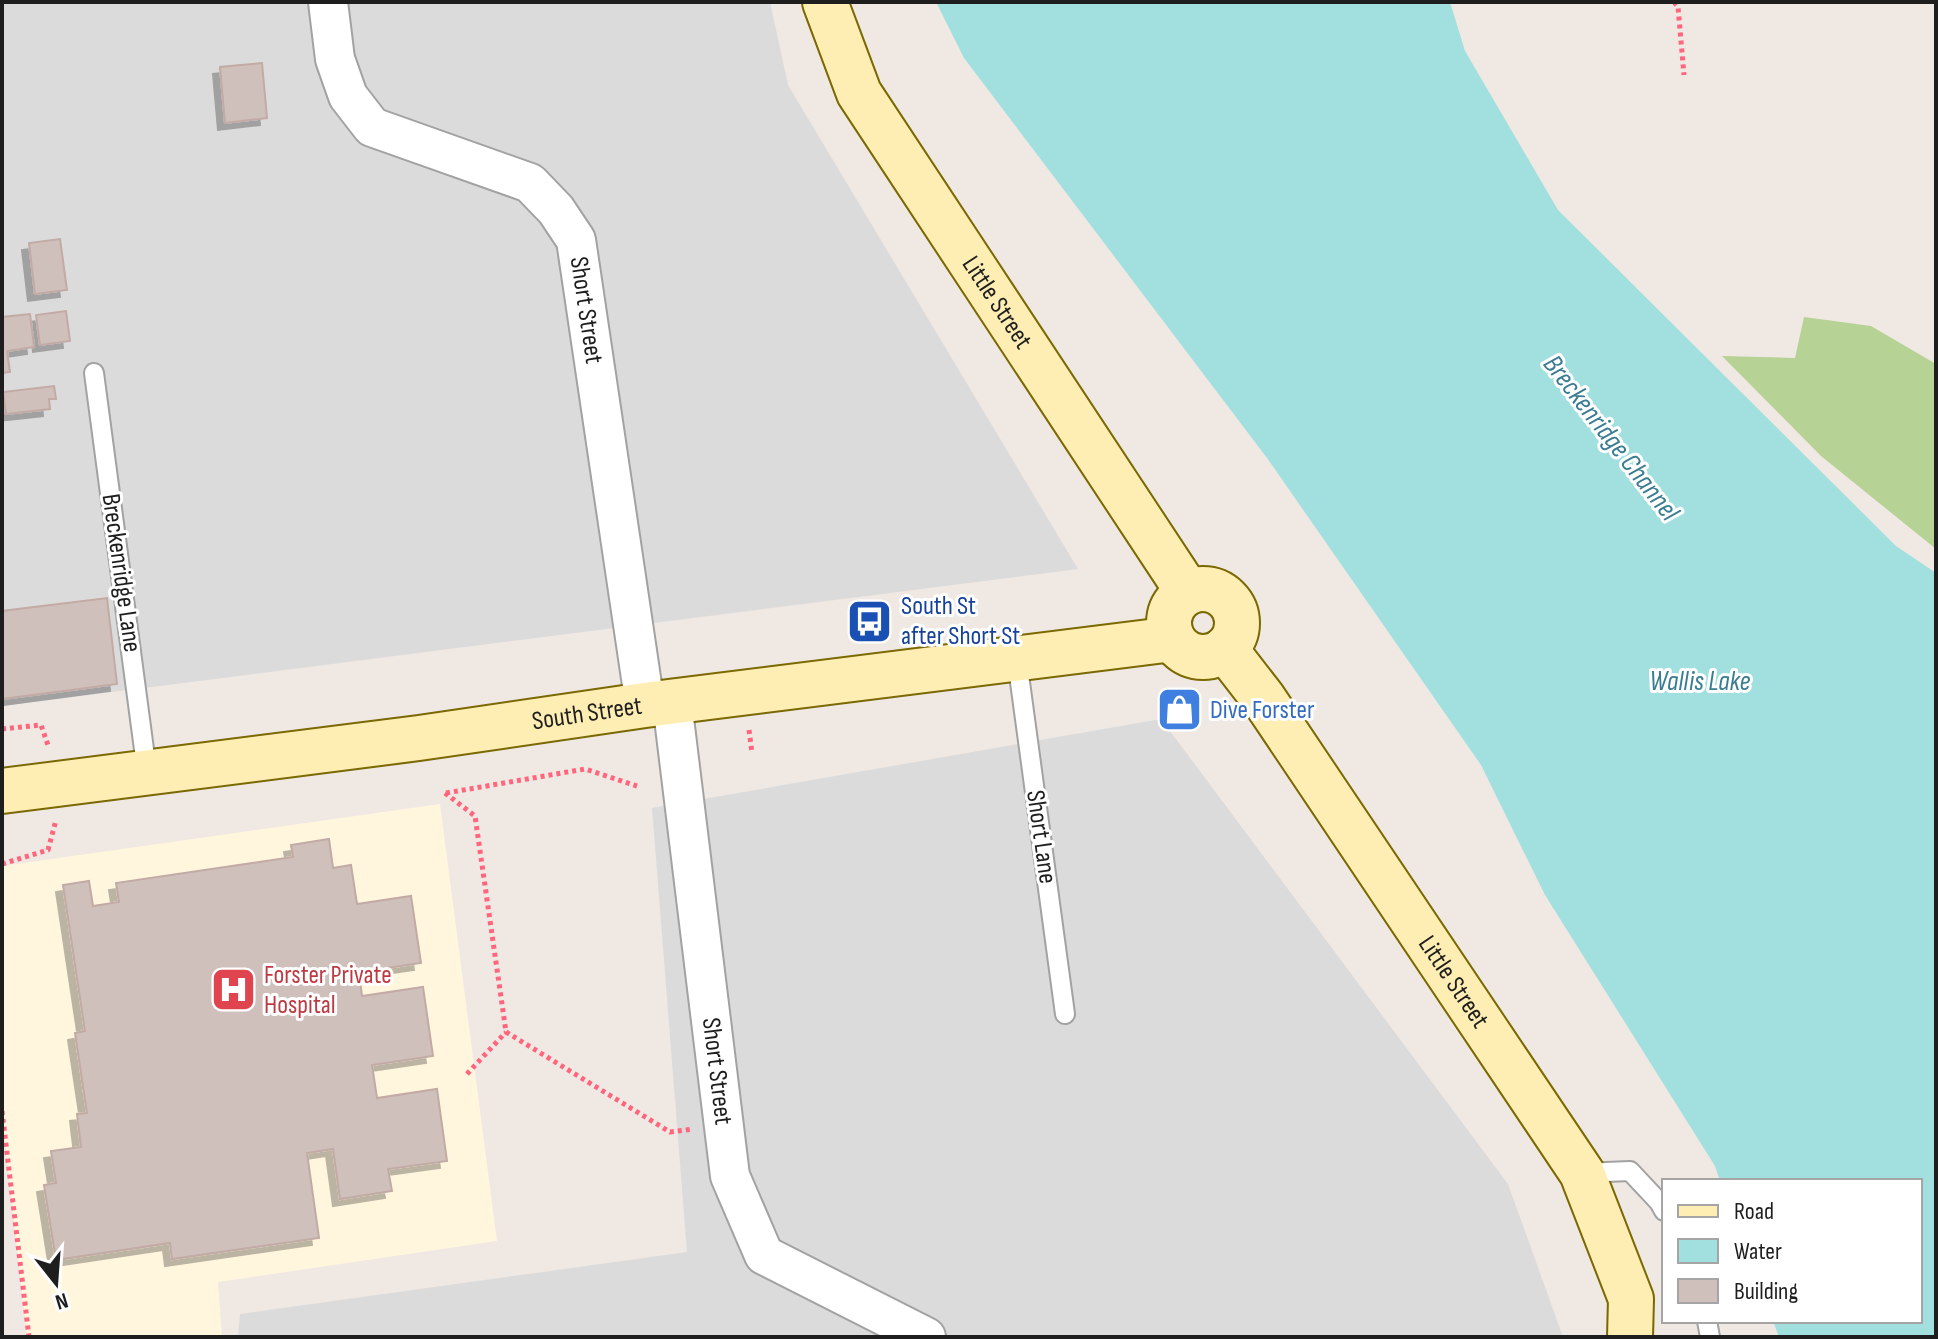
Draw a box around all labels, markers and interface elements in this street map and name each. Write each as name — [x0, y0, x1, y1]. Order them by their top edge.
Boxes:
street label: Little Street — [955, 250, 1039, 355]
street label: Short Street — [563, 255, 610, 366]
water label: Breckenridge Channel — [1536, 349, 1686, 528]
street label: Breckenridge Lane — [95, 492, 147, 654]
place label: South St after Short St — [901, 591, 1020, 652]
bus stop icon: South St after Short St — [846, 597, 894, 645]
water label: Wallis Lake — [1650, 665, 1751, 698]
shop icon: Dive Forster — [1155, 686, 1203, 734]
street label: South Street — [530, 690, 644, 737]
place label: Dive Forster — [1210, 695, 1315, 726]
street label: Short Lane — [1019, 788, 1063, 886]
street label: Little Street — [1412, 930, 1496, 1034]
place label: Forster Private Hospital — [264, 960, 392, 1021]
hospital icon: Forster Private Hospital — [209, 966, 257, 1014]
street label: Short Street — [695, 1016, 739, 1127]
legend — [1662, 1179, 1922, 1323]
text: Road — [1734, 1197, 1774, 1226]
text: Water — [1734, 1237, 1782, 1266]
north arrow — [16, 1243, 96, 1323]
text: Building — [1734, 1277, 1798, 1306]
text: N — [52, 1286, 71, 1315]

